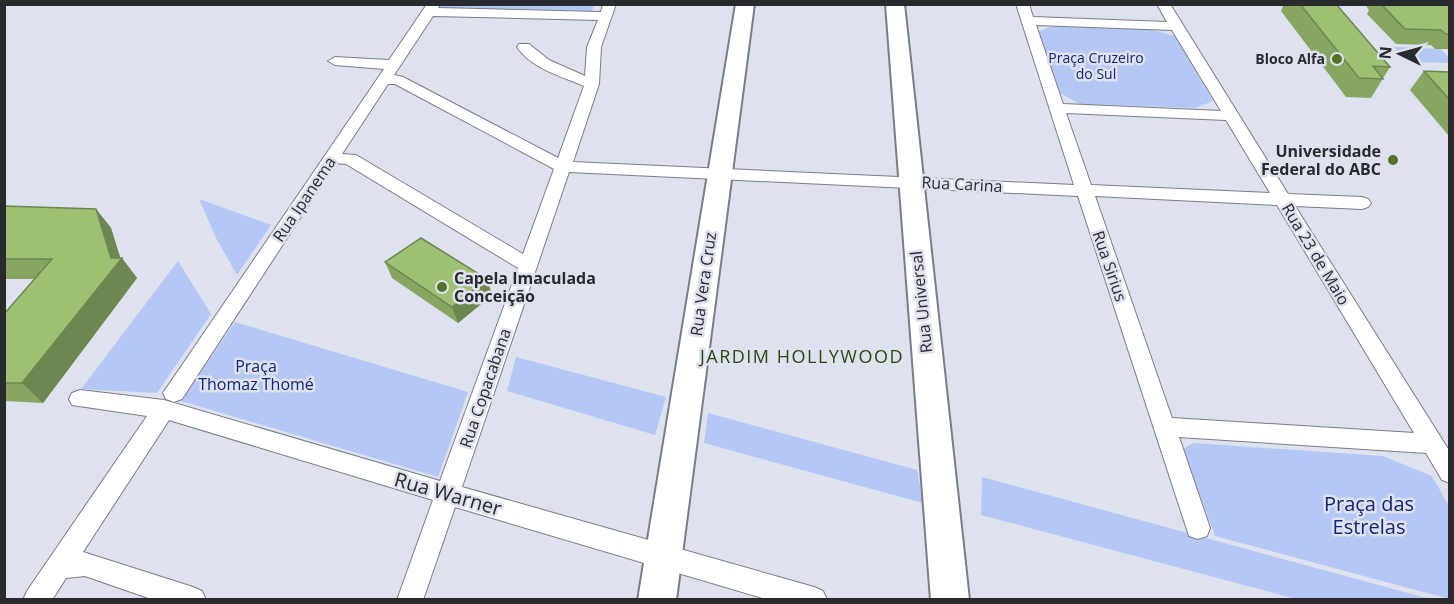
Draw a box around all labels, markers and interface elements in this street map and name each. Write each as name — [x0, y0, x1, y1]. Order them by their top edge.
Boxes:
north arrow — [1370, 24, 1430, 84]
text: N — [1374, 45, 1397, 60]
park label: Praça Cruzeiro do Sul — [1048, 48, 1144, 83]
place label: Bloco Alfa — [1255, 49, 1325, 68]
marker: Bloco Alfa — [1330, 52, 1344, 66]
place label: Universidade Federal do ABC — [1261, 140, 1381, 180]
street label: Rua Ipanema — [267, 152, 341, 246]
marker: Universidade Federal do ABC — [1386, 153, 1400, 167]
street label: Rua Carina — [921, 171, 1003, 197]
street label: Rua 23 de Maio — [1277, 199, 1355, 309]
street label: Rua Sirius — [1088, 228, 1132, 304]
street label: Rua Vera Cruz — [685, 231, 721, 337]
street label: Rua Universal — [905, 250, 937, 354]
place label: Capela Imaculada Conceição — [454, 267, 596, 307]
marker: Capela Imaculada Conceição — [435, 280, 449, 294]
street label: Rua Copacabana — [454, 325, 516, 451]
district label: JARDIM HOLLYWOOD — [698, 344, 904, 368]
park label: Praça Thomaz Thomé — [198, 355, 314, 395]
street label: Rua Warner — [391, 465, 505, 522]
park label: Praça das Estrelas — [1324, 490, 1414, 540]

